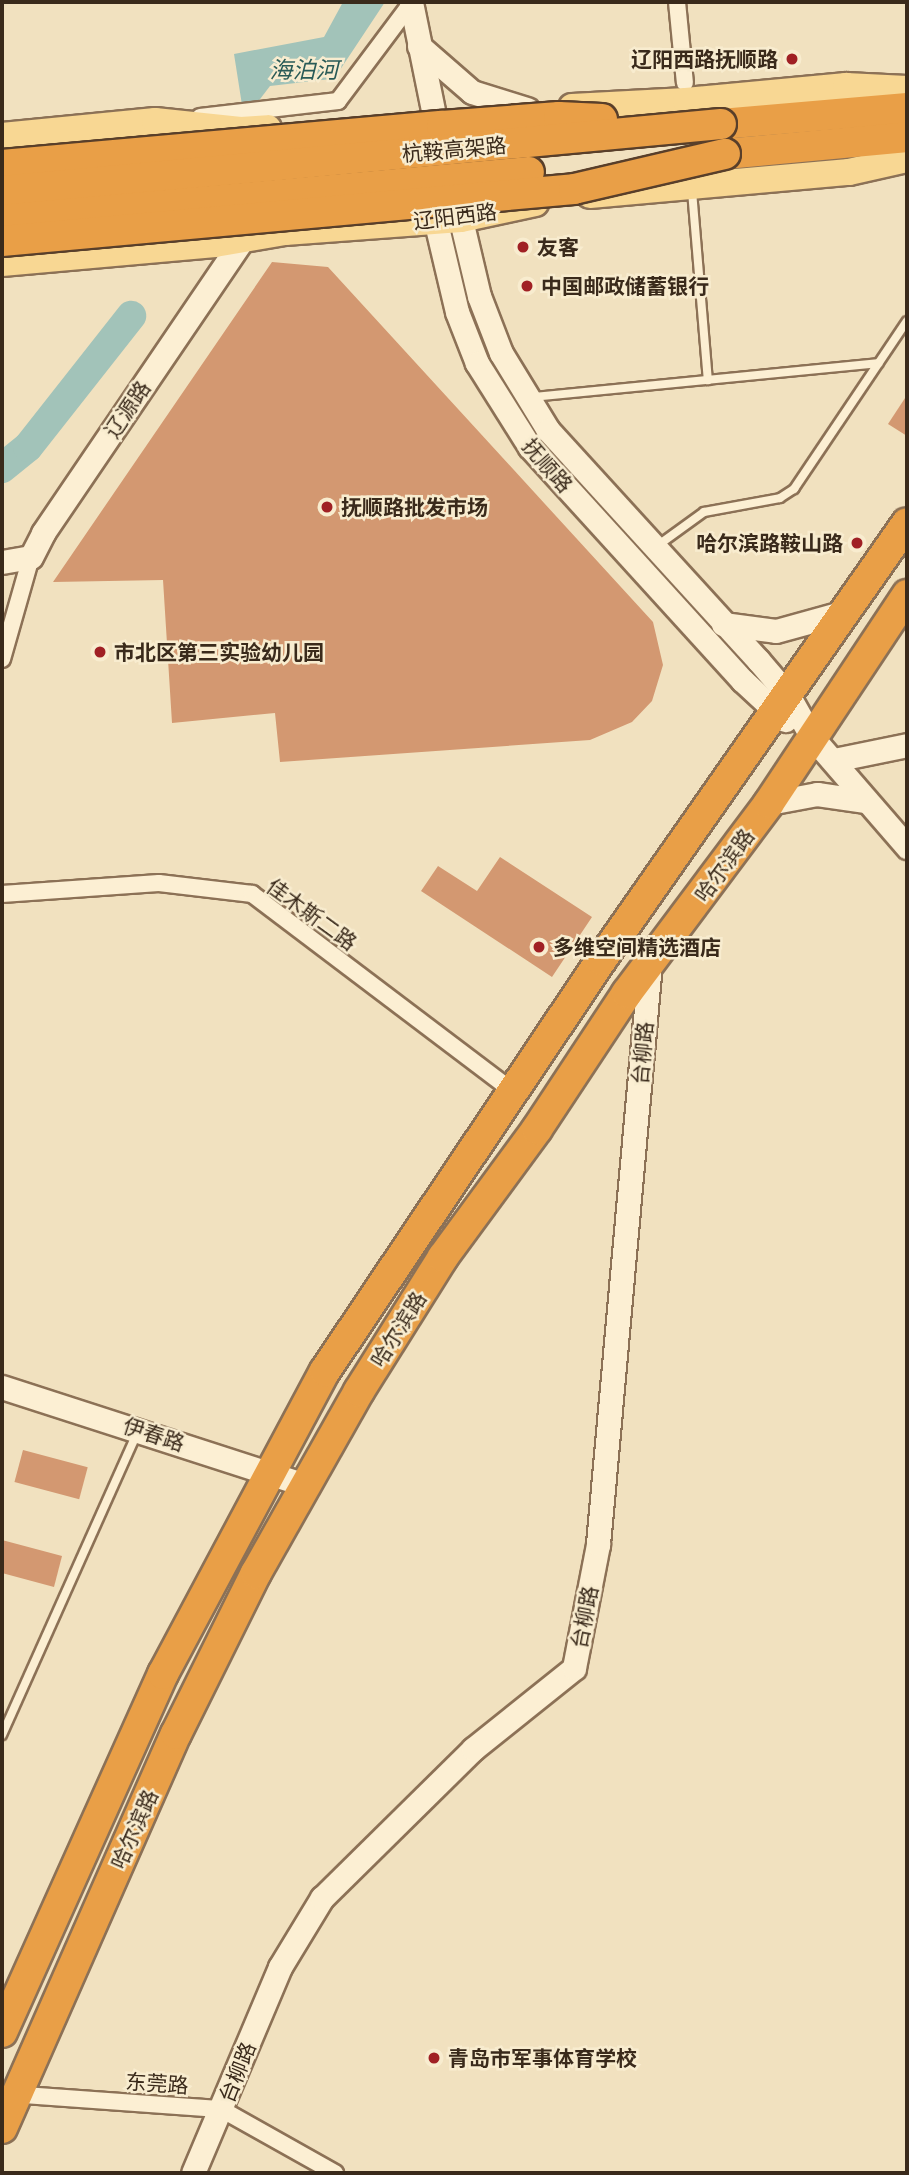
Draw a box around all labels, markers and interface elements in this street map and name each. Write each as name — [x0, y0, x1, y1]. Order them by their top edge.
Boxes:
place label: 辽阳西路抚顺路 — [631, 46, 778, 72]
marker: 辽阳西路抚顺路 — [784, 51, 800, 67]
water label: 海泊河 — [270, 55, 338, 83]
street label: 杭鞍高架路 — [401, 132, 507, 166]
street label: 辽阳西路 — [412, 198, 498, 234]
place label: 友客 — [537, 234, 579, 260]
marker: 友客 — [515, 239, 531, 255]
place label: 中国邮政储蓄银行 — [541, 273, 709, 299]
marker: 中国邮政储蓄银行 — [519, 278, 535, 294]
street label: 辽源路 — [99, 376, 155, 442]
street label: 抚顺路 — [518, 433, 578, 497]
place label: 抚顺路批发市场 — [341, 494, 488, 520]
marker: 抚顺路批发市场 — [319, 499, 335, 515]
place label: 哈尔滨路鞍山路 — [696, 530, 843, 556]
marker: 哈尔滨路鞍山路 — [849, 535, 865, 551]
place label: 市北区第三实验幼儿园 — [114, 639, 324, 665]
marker: 市北区第三实验幼儿园 — [92, 644, 108, 660]
street label: 哈尔滨路 — [689, 824, 759, 906]
street label: 佳木斯二路 — [262, 873, 362, 955]
place label: 多维空间精选酒店 — [553, 934, 721, 960]
marker: 多维空间精选酒店 — [531, 939, 547, 955]
street label: 台柳路 — [627, 1021, 657, 1085]
street label: 哈尔滨路 — [365, 1287, 431, 1371]
street label: 伊春路 — [120, 1412, 188, 1456]
street label: 台柳路 — [566, 1584, 602, 1650]
street label: 哈尔滨路 — [105, 1786, 163, 1872]
street label: 台柳路 — [214, 2038, 260, 2106]
place label: 青岛市军事体育学校 — [448, 2045, 637, 2071]
marker: 青岛市军事体育学校 — [426, 2050, 442, 2066]
street label: 东莞路 — [125, 2068, 189, 2098]

